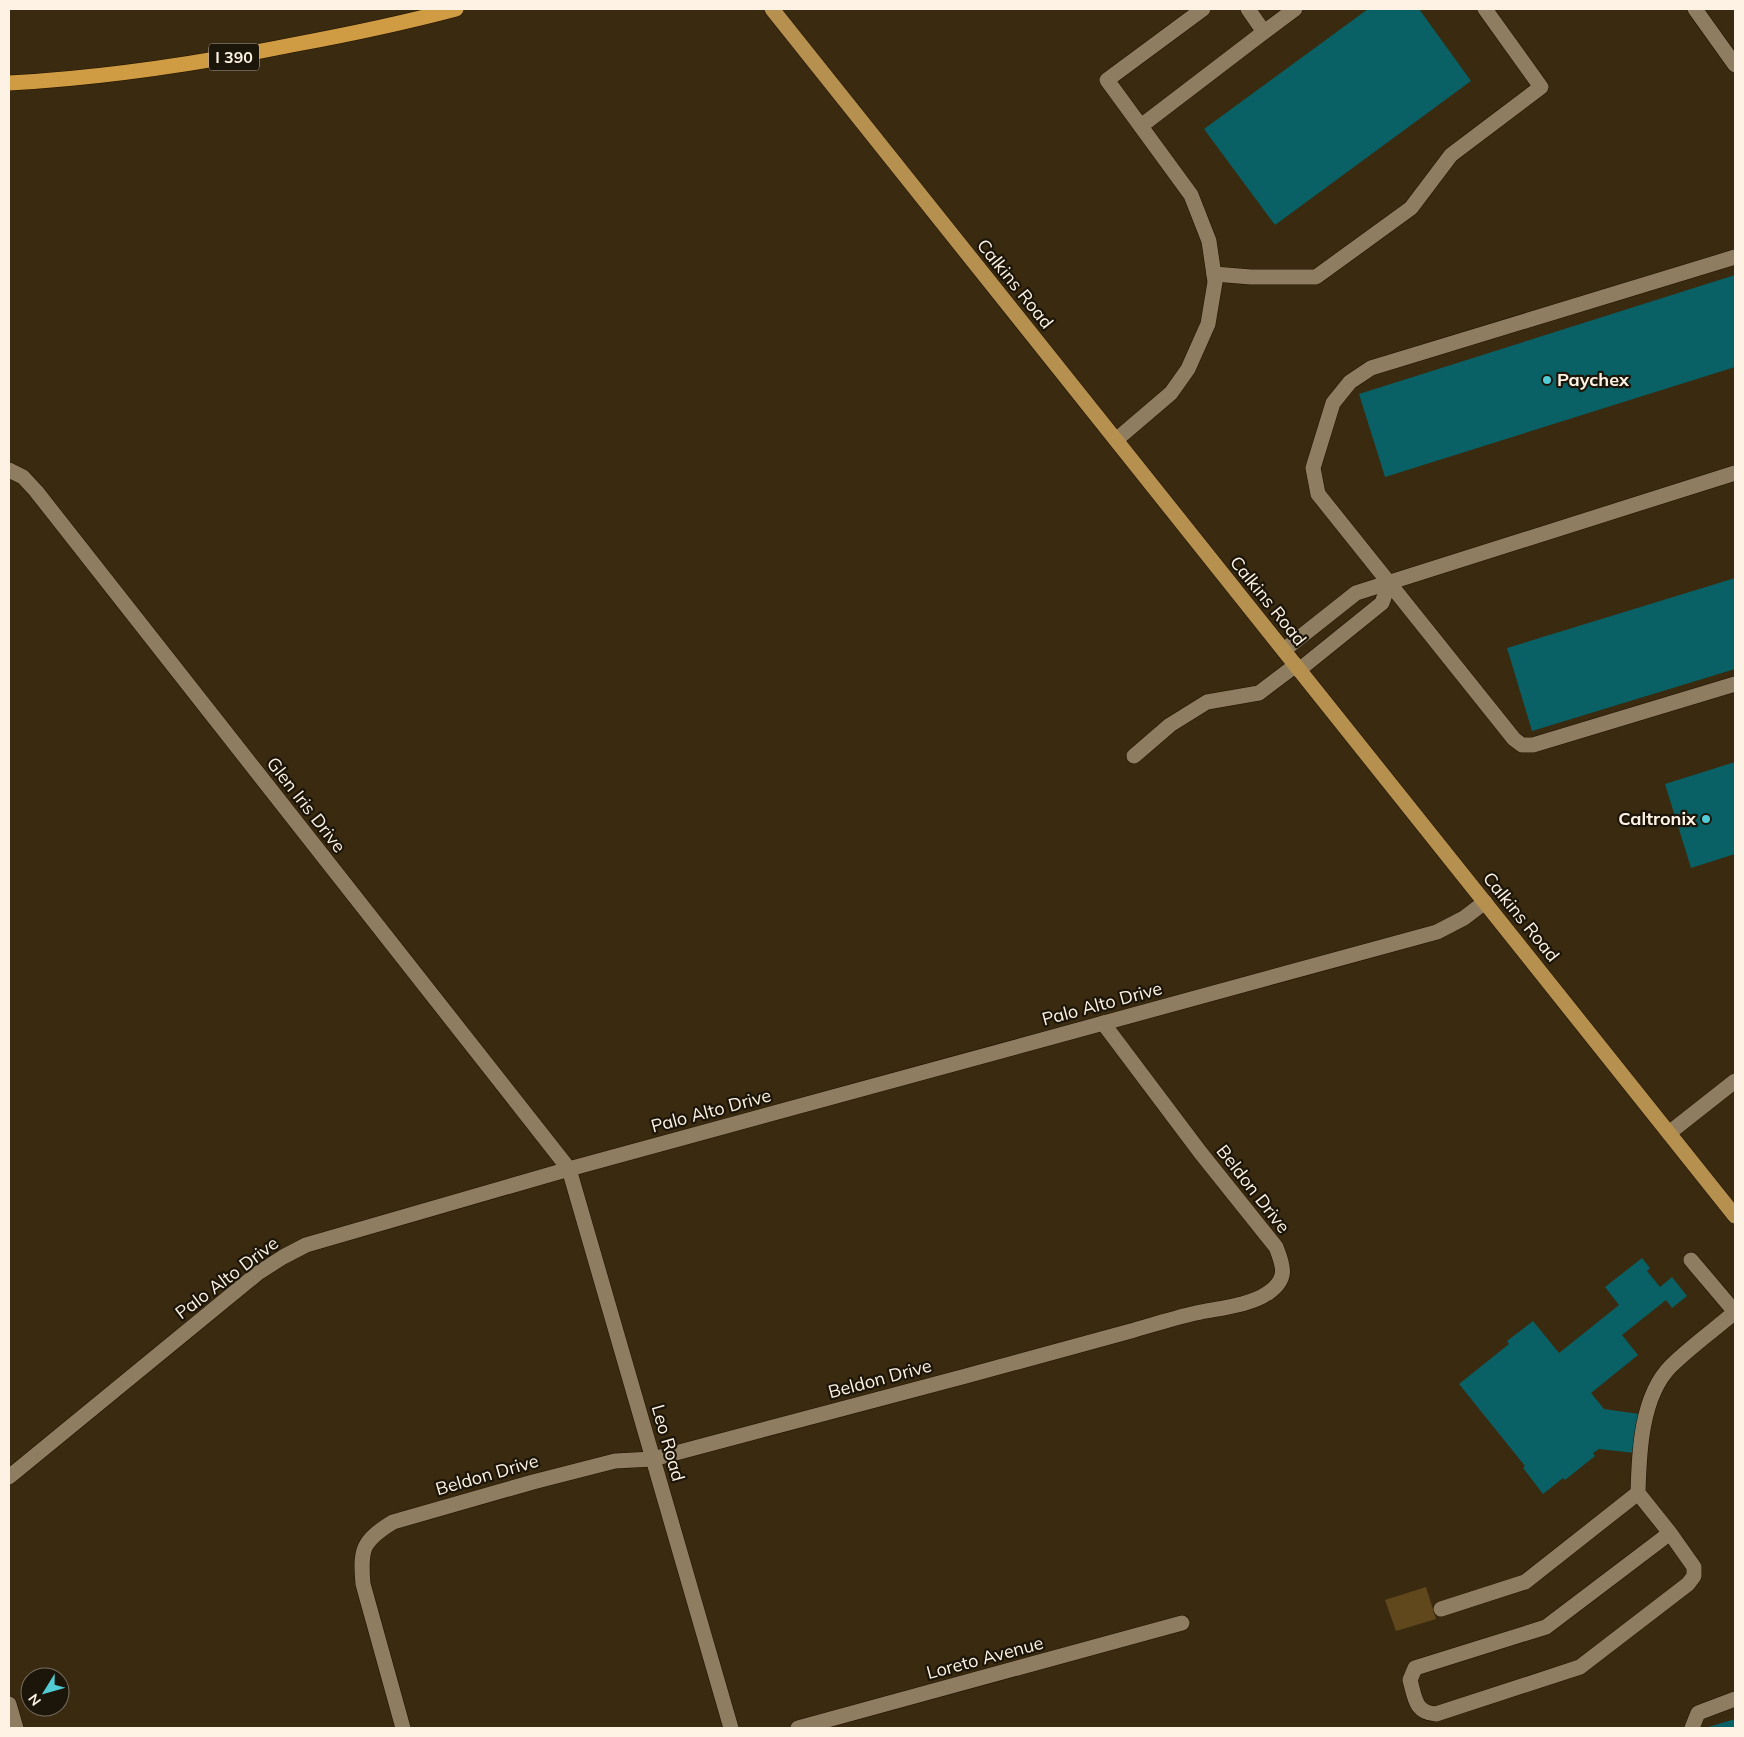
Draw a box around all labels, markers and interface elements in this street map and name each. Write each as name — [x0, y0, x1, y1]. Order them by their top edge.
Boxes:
road number: I 390 — [209, 44, 259, 70]
street label: Calkins Road — [972, 234, 1059, 333]
place label: Paychex — [1557, 368, 1630, 391]
marker: Paychex — [1541, 374, 1553, 386]
street label: Calkins Road — [1225, 551, 1312, 650]
street label: Glen Iris Drive — [262, 752, 351, 857]
place label: Caltronix — [1618, 807, 1697, 830]
marker: Caltronix — [1700, 813, 1712, 825]
street label: Calkins Road — [1478, 867, 1565, 966]
street label: Palo Alto Drive — [1039, 976, 1165, 1031]
street label: Palo Alto Drive — [648, 1083, 774, 1138]
street label: Beldon Drive — [1212, 1140, 1295, 1238]
street label: Palo Alto Drive — [170, 1231, 283, 1324]
street label: Beldon Drive — [826, 1354, 934, 1403]
street label: Leo Road — [647, 1402, 690, 1484]
street label: Beldon Drive — [433, 1449, 541, 1500]
street label: Loreto Avenue — [924, 1631, 1046, 1684]
north arrow — [20, 1667, 70, 1717]
text: N — [24, 1690, 45, 1709]

